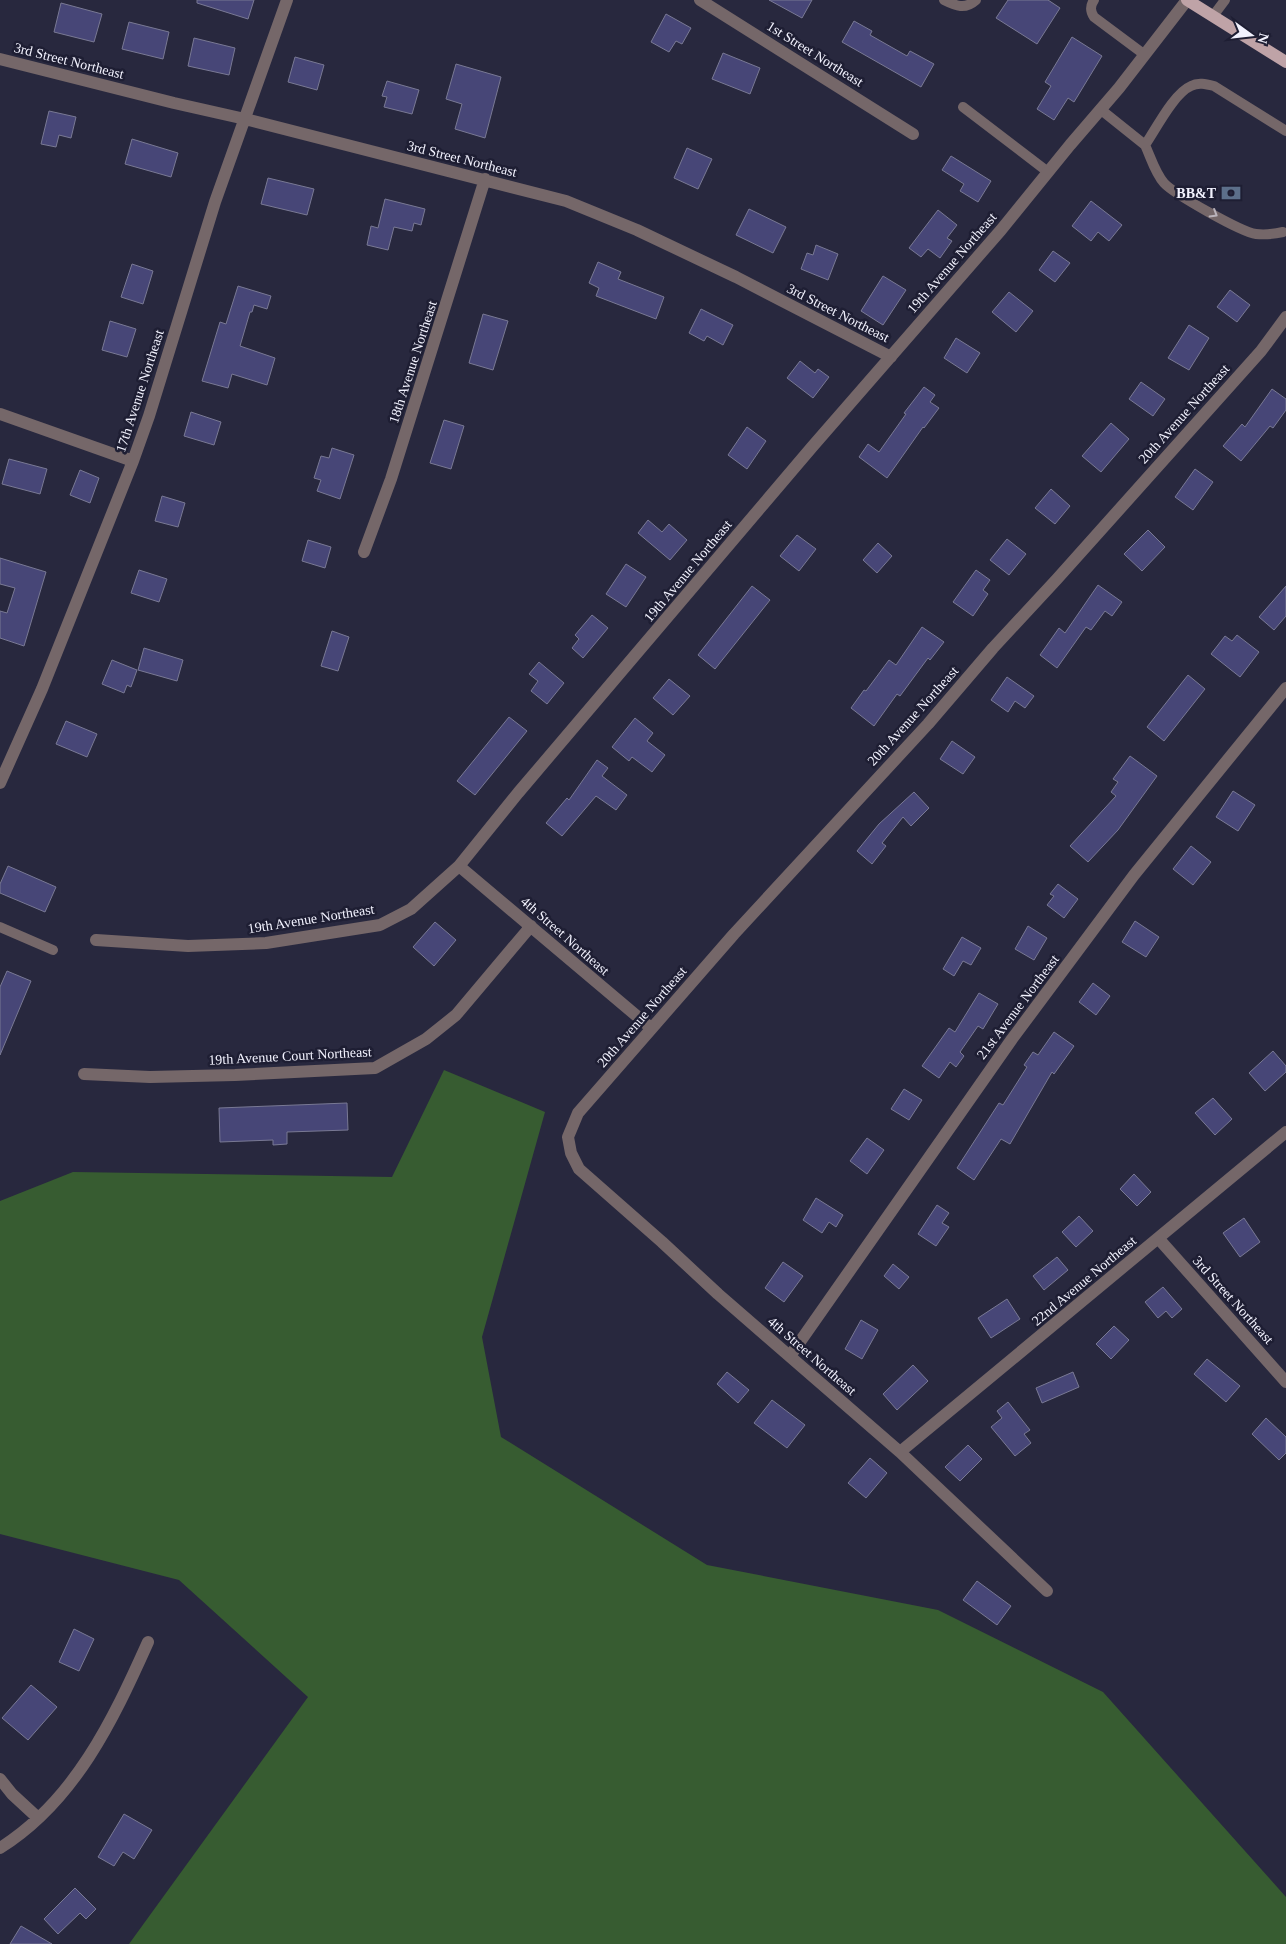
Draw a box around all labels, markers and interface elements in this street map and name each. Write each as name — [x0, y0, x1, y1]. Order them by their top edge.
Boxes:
north arrow — [1226, 10, 1276, 60]
street label: 1st Street Northeast — [764, 18, 866, 90]
text: N — [1255, 31, 1272, 45]
street label: 3rd Street Northeast — [12, 40, 126, 82]
street label: 3rd Street Northeast — [405, 138, 519, 180]
bank icon: BB&T — [1220, 182, 1242, 204]
place label: BB&T — [1176, 186, 1217, 201]
one-way arrow — [1208, 208, 1217, 218]
street label: 19th Avenue Northeast — [904, 210, 1000, 316]
street label: 3rd Street Northeast — [784, 281, 892, 345]
street label: 18th Avenue Northeast — [386, 299, 440, 425]
street label: 17th Avenue Northeast — [113, 328, 167, 454]
street label: 20th Avenue Northeast — [1136, 361, 1232, 467]
street label: 19th Avenue Northeast — [641, 517, 735, 625]
street label: 20th Avenue Northeast — [865, 663, 961, 769]
street label: 4th Street Northeast — [518, 894, 612, 978]
street label: 19th Avenue Northeast — [247, 902, 376, 936]
street label: 21st Avenue Northeast — [974, 952, 1062, 1062]
street label: 20th Avenue Northeast — [594, 964, 690, 1070]
street label: 19th Avenue Court Northeast — [208, 1044, 372, 1068]
street label: 22nd Avenue Northeast — [1029, 1233, 1139, 1329]
street label: 3rd Street Northeast — [1190, 1253, 1276, 1347]
street label: 4th Street Northeast — [765, 1314, 859, 1398]

